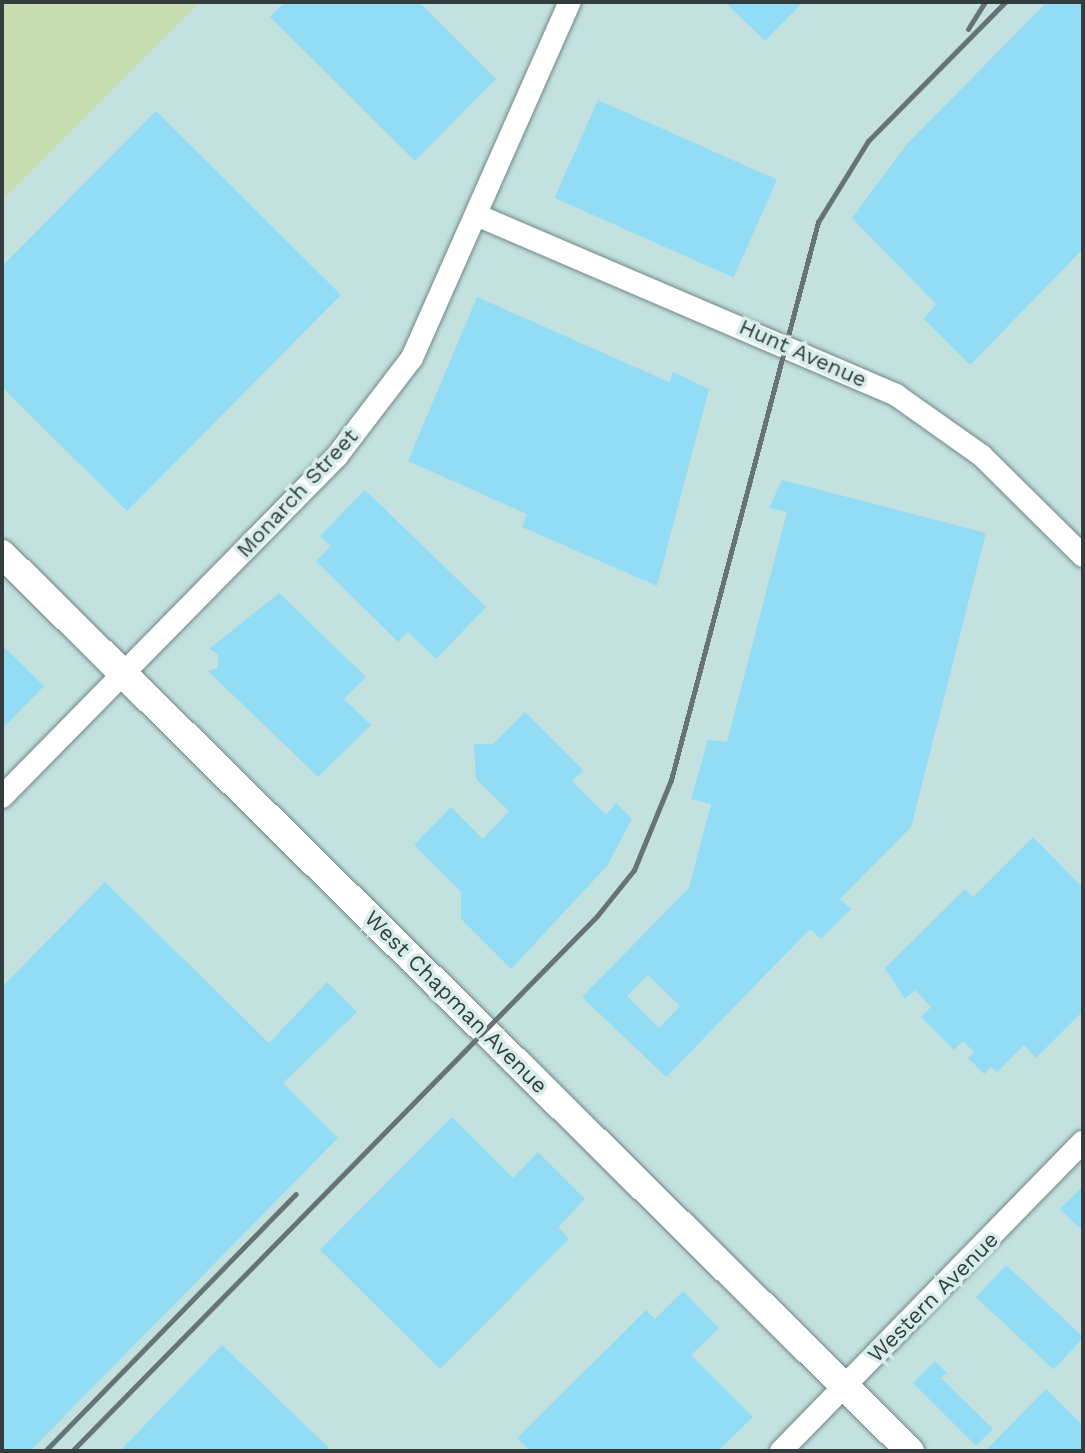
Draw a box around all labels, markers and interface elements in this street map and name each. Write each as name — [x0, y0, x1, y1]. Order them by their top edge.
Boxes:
street label: Hunt Avenue — [735, 313, 871, 393]
street label: Monarch Street — [231, 423, 363, 563]
street label: West Chapman Avenue — [359, 905, 553, 1099]
street label: Western Avenue — [862, 1226, 1004, 1368]

